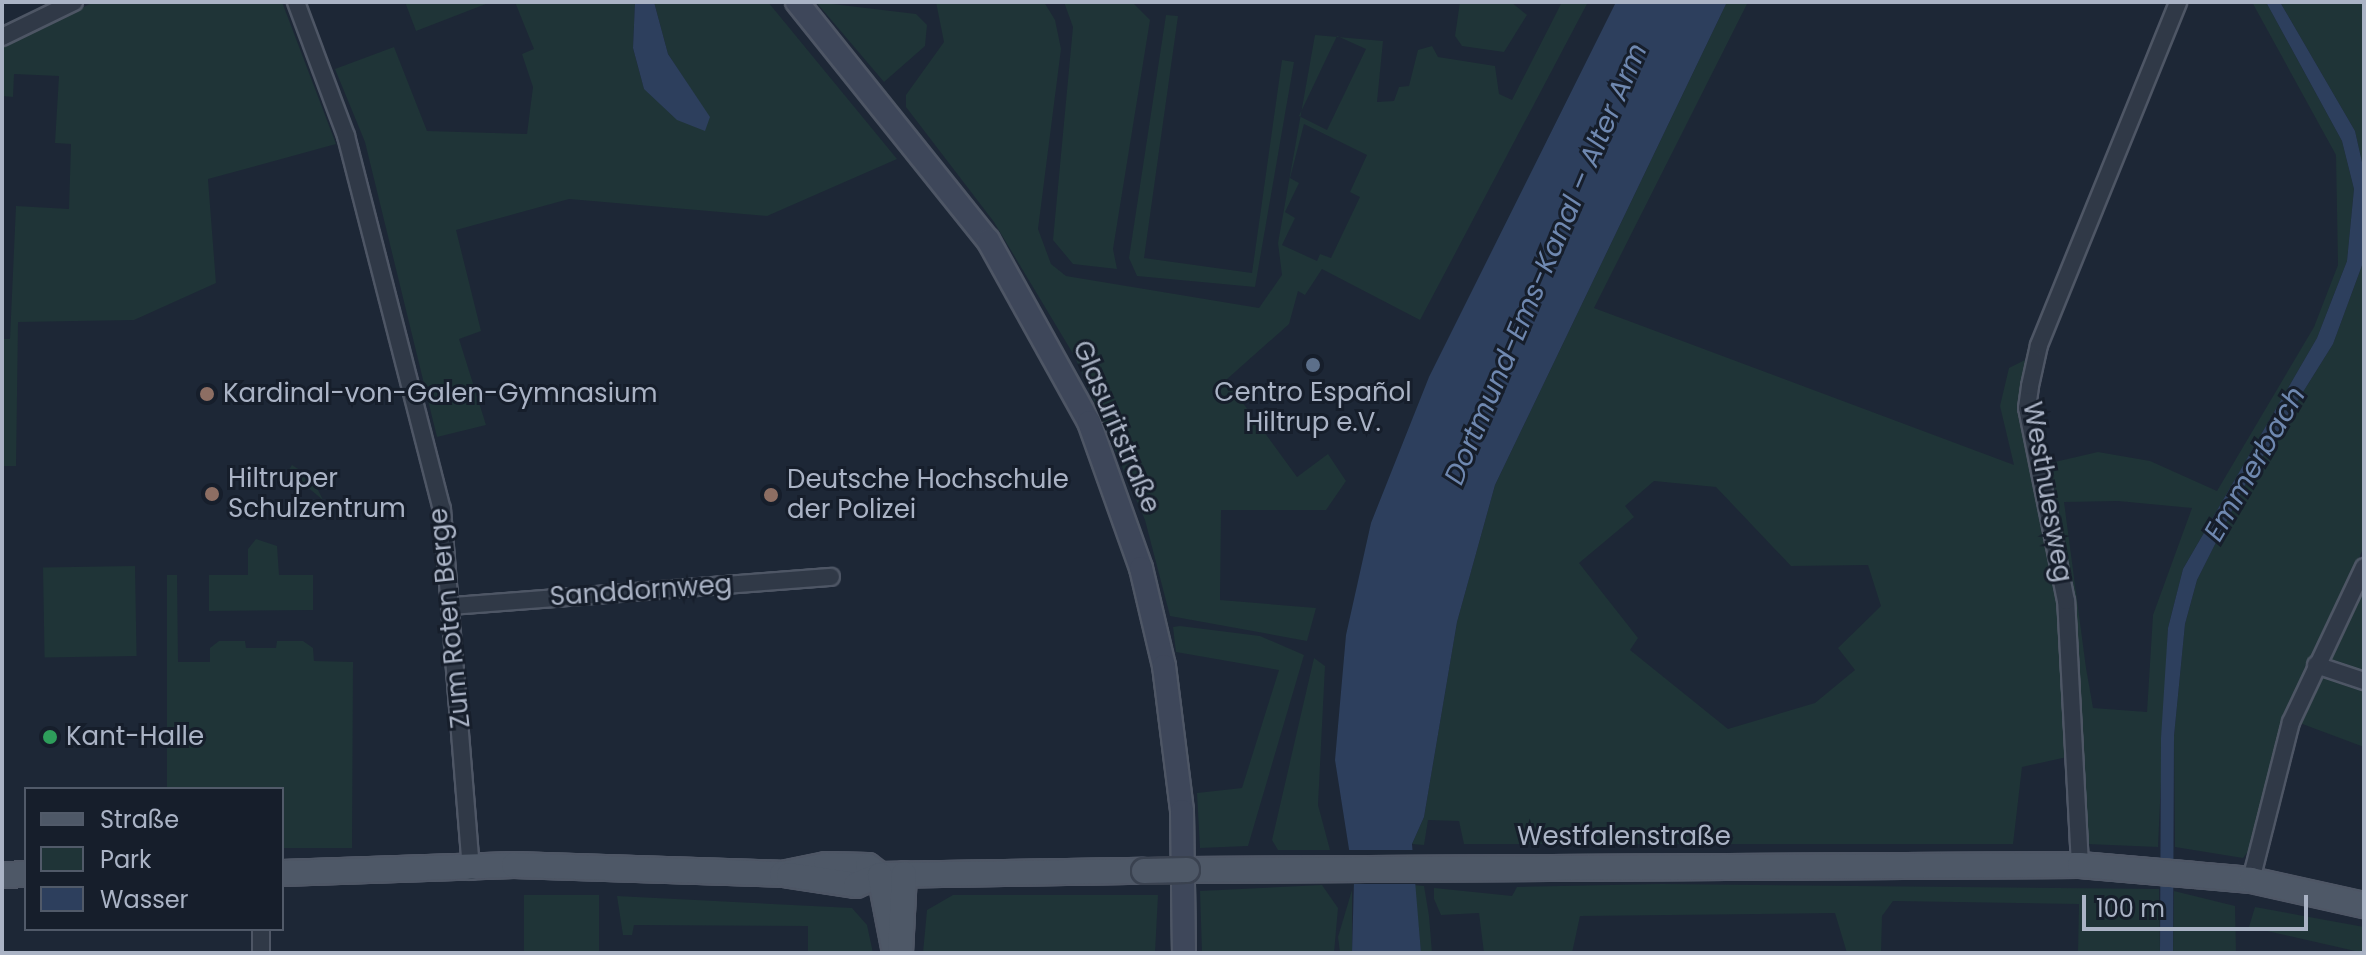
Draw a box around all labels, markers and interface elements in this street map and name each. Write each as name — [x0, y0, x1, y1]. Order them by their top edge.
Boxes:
water label: Dortmund-Ems-Kanal – Alter Arm — [1438, 38, 1654, 490]
street label: Glasuritstraße — [1066, 336, 1166, 518]
marker: Centro Español Hiltrup e.V. — [1304, 356, 1322, 374]
place label: Centro Español Hiltrup e.V. — [1214, 377, 1412, 438]
place label: Kardinal-von-Galen-Gymnasium — [223, 378, 657, 410]
water label: Emmerbach — [2197, 381, 2313, 547]
marker: Kardinal-von-Galen-Gymnasium — [198, 385, 216, 403]
street label: Westhuesweg — [2016, 399, 2078, 585]
place label: Hiltruper Schulzentrum — [228, 463, 406, 524]
place label: Deutsche Hochschule der Polizei — [787, 464, 1069, 526]
marker: Hiltruper Schulzentrum — [203, 485, 221, 503]
marker: Deutsche Hochschule der Polizei — [762, 486, 780, 504]
street label: Zum Roten Berge — [423, 506, 477, 730]
street label: Sanddornweg — [549, 569, 733, 613]
place label: Kant-Halle — [66, 721, 204, 753]
marker: Kant-Halle — [41, 728, 59, 746]
legend — [24, 787, 284, 931]
text: Straße — [100, 803, 179, 836]
street label: Westfalenstraße — [1517, 821, 1731, 853]
text: Park — [100, 843, 151, 876]
scale bar — [2086, 879, 2312, 929]
text: Wasser — [100, 883, 189, 916]
text: 100 m — [2096, 892, 2165, 925]

